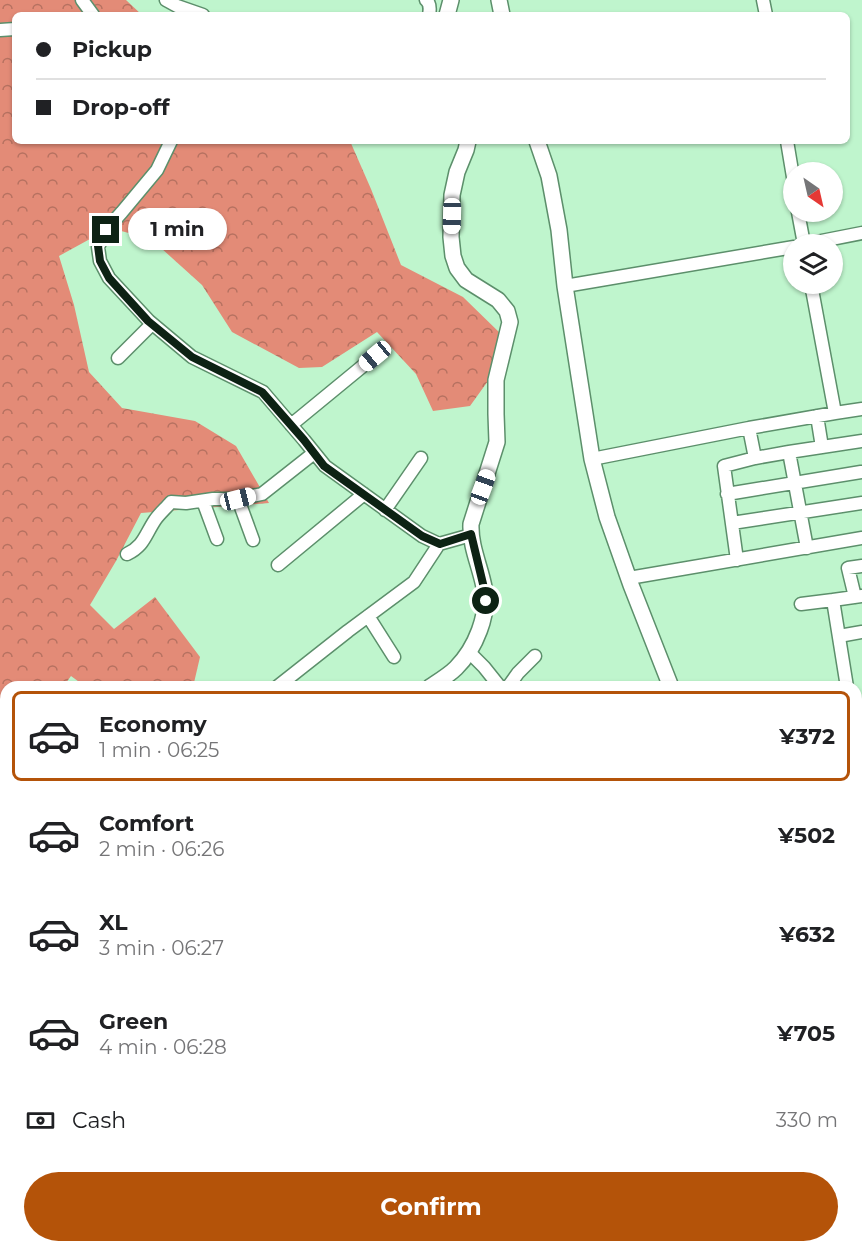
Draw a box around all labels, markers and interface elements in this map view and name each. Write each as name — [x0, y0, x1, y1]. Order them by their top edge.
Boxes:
text: Pickup — [72, 36, 152, 63]
text: Drop-off — [72, 94, 170, 121]
north arrow — [783, 162, 843, 222]
map controls — [783, 162, 843, 294]
car — [443, 198, 461, 234]
callout: 1 min — [127, 209, 226, 251]
route end — [92, 216, 119, 243]
text: 1 min — [150, 217, 205, 241]
button: layers — [783, 234, 843, 294]
car — [355, 338, 395, 374]
car — [468, 467, 498, 507]
car — [218, 486, 258, 512]
route start — [472, 587, 499, 614]
icon: car — [27, 709, 81, 763]
text: Economy — [99, 711, 207, 738]
text: ¥372 — [779, 723, 835, 750]
text: 1 min · 06:25 — [99, 738, 219, 762]
icon: car — [27, 808, 81, 862]
text: Comfort — [99, 810, 194, 837]
text: ¥502 — [778, 822, 835, 849]
text: 2 min · 06:26 — [99, 837, 224, 861]
icon: car — [27, 907, 81, 961]
text: XL — [99, 909, 128, 936]
text: ¥632 — [779, 921, 835, 948]
text: 3 min · 06:27 — [99, 936, 224, 960]
icon: car — [27, 1006, 81, 1060]
text: Green — [99, 1008, 168, 1035]
text: ¥705 — [777, 1020, 835, 1047]
text: 4 min · 06:28 — [99, 1035, 227, 1059]
icon: cash — [24, 1104, 57, 1137]
text: Cash — [72, 1107, 126, 1134]
text: 330 m — [776, 1108, 838, 1132]
button: Confirm — [24, 1172, 838, 1241]

